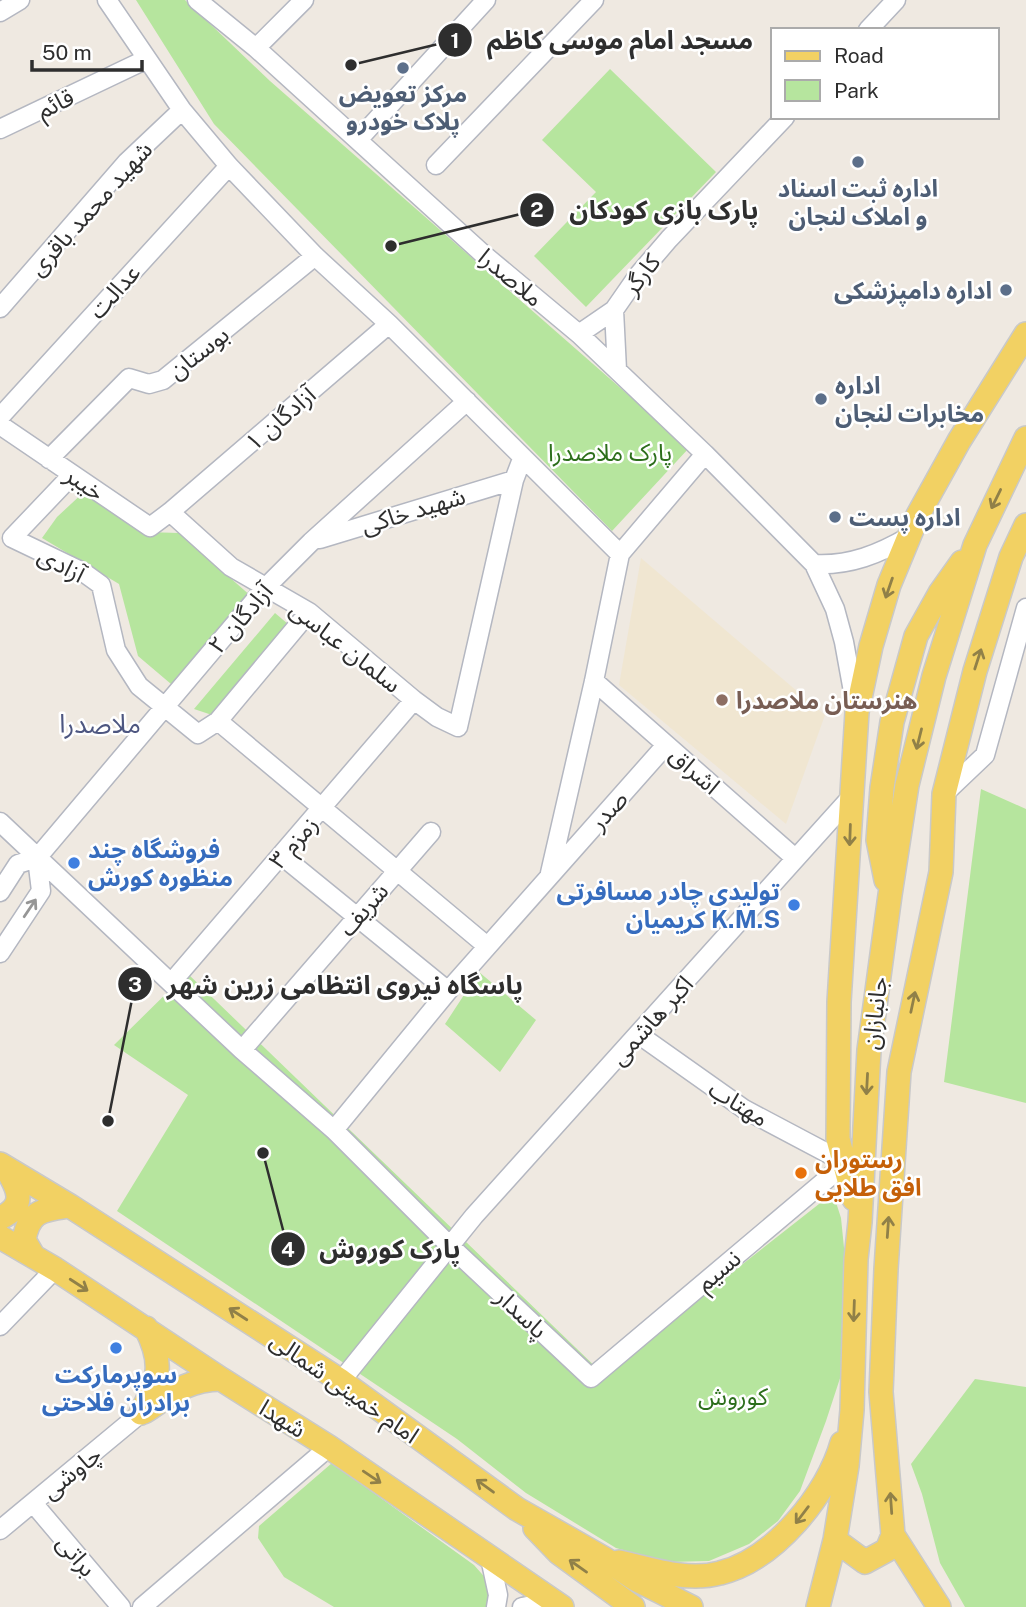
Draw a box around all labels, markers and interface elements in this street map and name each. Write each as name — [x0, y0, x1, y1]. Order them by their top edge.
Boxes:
callout: مسجد امام موسی کاظم — [437, 17, 767, 64]
text: مسجد امام موسی کاظم — [487, 24, 753, 60]
scale bar — [32, 28, 142, 72]
text: 1 — [451, 28, 460, 53]
legend — [771, 28, 998, 119]
text: 50 m — [42, 40, 92, 65]
text: Road — [834, 43, 884, 68]
marker: مرکز تعویض پلاک خودرو — [395, 60, 411, 76]
text: Park — [834, 78, 879, 103]
place label: مرکز تعویض پلاک خودرو — [339, 79, 467, 138]
street label: قائم — [32, 82, 80, 127]
street label: شهید محمد باقری — [22, 135, 158, 282]
marker: اداره ثبت اسناد و املاک لنجان — [850, 154, 866, 170]
place label: اداره ثبت اسناد و املاک لنجان — [778, 174, 938, 231]
callout: پارک بازی کودکان — [520, 186, 772, 233]
text: پارک بازی کودکان — [569, 194, 759, 228]
text: 2 — [530, 197, 544, 222]
street label: ملاصدرا — [472, 242, 549, 313]
street label: کارگر — [616, 247, 667, 301]
street label: عدالت — [83, 258, 145, 324]
place label: اداره دامپزشکی — [834, 276, 992, 307]
marker: اداره دامپزشکی — [998, 282, 1014, 298]
street label: بوستان — [162, 320, 234, 385]
place label: اداره مخابرات لنجان — [835, 371, 984, 428]
street label: آزادگان ۱ — [239, 379, 322, 457]
marker: اداره مخابرات لنجان — [813, 391, 829, 407]
park label: پارک ملاصدرا — [548, 438, 672, 468]
street label: خیبر — [59, 459, 110, 507]
street label: شهید خاکی — [358, 481, 468, 539]
one-way arrow — [989, 488, 1003, 509]
place label: اداره پست — [849, 503, 961, 534]
marker: اداره پست — [827, 509, 843, 525]
street label: آزادی — [33, 540, 91, 589]
street label: آزادگان ۲ — [202, 576, 279, 659]
one-way arrow — [882, 576, 894, 598]
street label: سلمان عباسی — [284, 594, 407, 699]
one-way arrow — [973, 648, 986, 670]
place label: هنرستان ملاصدرا — [736, 686, 917, 715]
marker: هنرستان ملاصدرا — [714, 692, 730, 708]
district label: ملاصدرا — [59, 708, 141, 739]
one-way arrow — [912, 727, 925, 749]
street label: اشراق — [663, 740, 726, 800]
street label: صدر — [582, 785, 634, 837]
street label: زمزم ۳ — [263, 810, 327, 877]
one-way arrow — [844, 823, 857, 846]
place label: فروشگاه چند منظوره کورش — [88, 835, 233, 892]
marker: فروشگاه چند منظوره کورش — [66, 855, 82, 871]
street label: شریف — [332, 877, 394, 942]
place label: تولیدی چادر مسافرتی کریمیان K.M.S — [557, 877, 780, 934]
marker: تولیدی چادر مسافرتی کریمیان K.M.S — [786, 897, 802, 913]
one-way arrow — [23, 899, 37, 918]
callout: پاسگاه نیروی انتظامی زرین شهر — [118, 961, 537, 1008]
text: پاسگاه نیروی انتظامی زرین شهر — [166, 969, 523, 1003]
street label: اکبر هاشمی — [604, 970, 699, 1071]
text: 3 — [128, 972, 142, 997]
street label: جانبازان — [856, 975, 893, 1051]
one-way arrow — [907, 991, 921, 1014]
one-way arrow — [861, 1073, 874, 1096]
street label: مهتاب — [704, 1074, 774, 1132]
place label: رستوران افق طلایی — [815, 1145, 921, 1203]
marker: رستوران افق طلایی — [793, 1165, 809, 1181]
one-way arrow — [882, 1216, 895, 1239]
callout: پارک کوروش — [270, 1226, 475, 1273]
text: پارک کوروش — [319, 1233, 461, 1267]
text: 4 — [281, 1237, 295, 1262]
street label: نسیم — [690, 1243, 748, 1300]
one-way arrow — [69, 1279, 89, 1293]
street label: پاسدار — [488, 1282, 554, 1345]
one-way arrow — [848, 1300, 861, 1323]
one-way arrow — [228, 1307, 248, 1321]
street label: امام خمینی شمالی — [262, 1325, 425, 1453]
marker: سوپرمارکت برادران فلاحتی — [108, 1340, 124, 1356]
place label: سوپرمارکت برادران فلاحتی — [42, 1360, 190, 1417]
park label: کوروش — [698, 1382, 769, 1411]
street label: شهدا — [255, 1393, 311, 1443]
street label: چاوشی — [36, 1440, 108, 1506]
one-way arrow — [362, 1470, 381, 1484]
one-way arrow — [476, 1479, 495, 1493]
one-way arrow — [884, 1493, 897, 1515]
one-way arrow — [795, 1505, 810, 1524]
street label: براتی — [51, 1528, 102, 1582]
one-way arrow — [569, 1559, 588, 1573]

